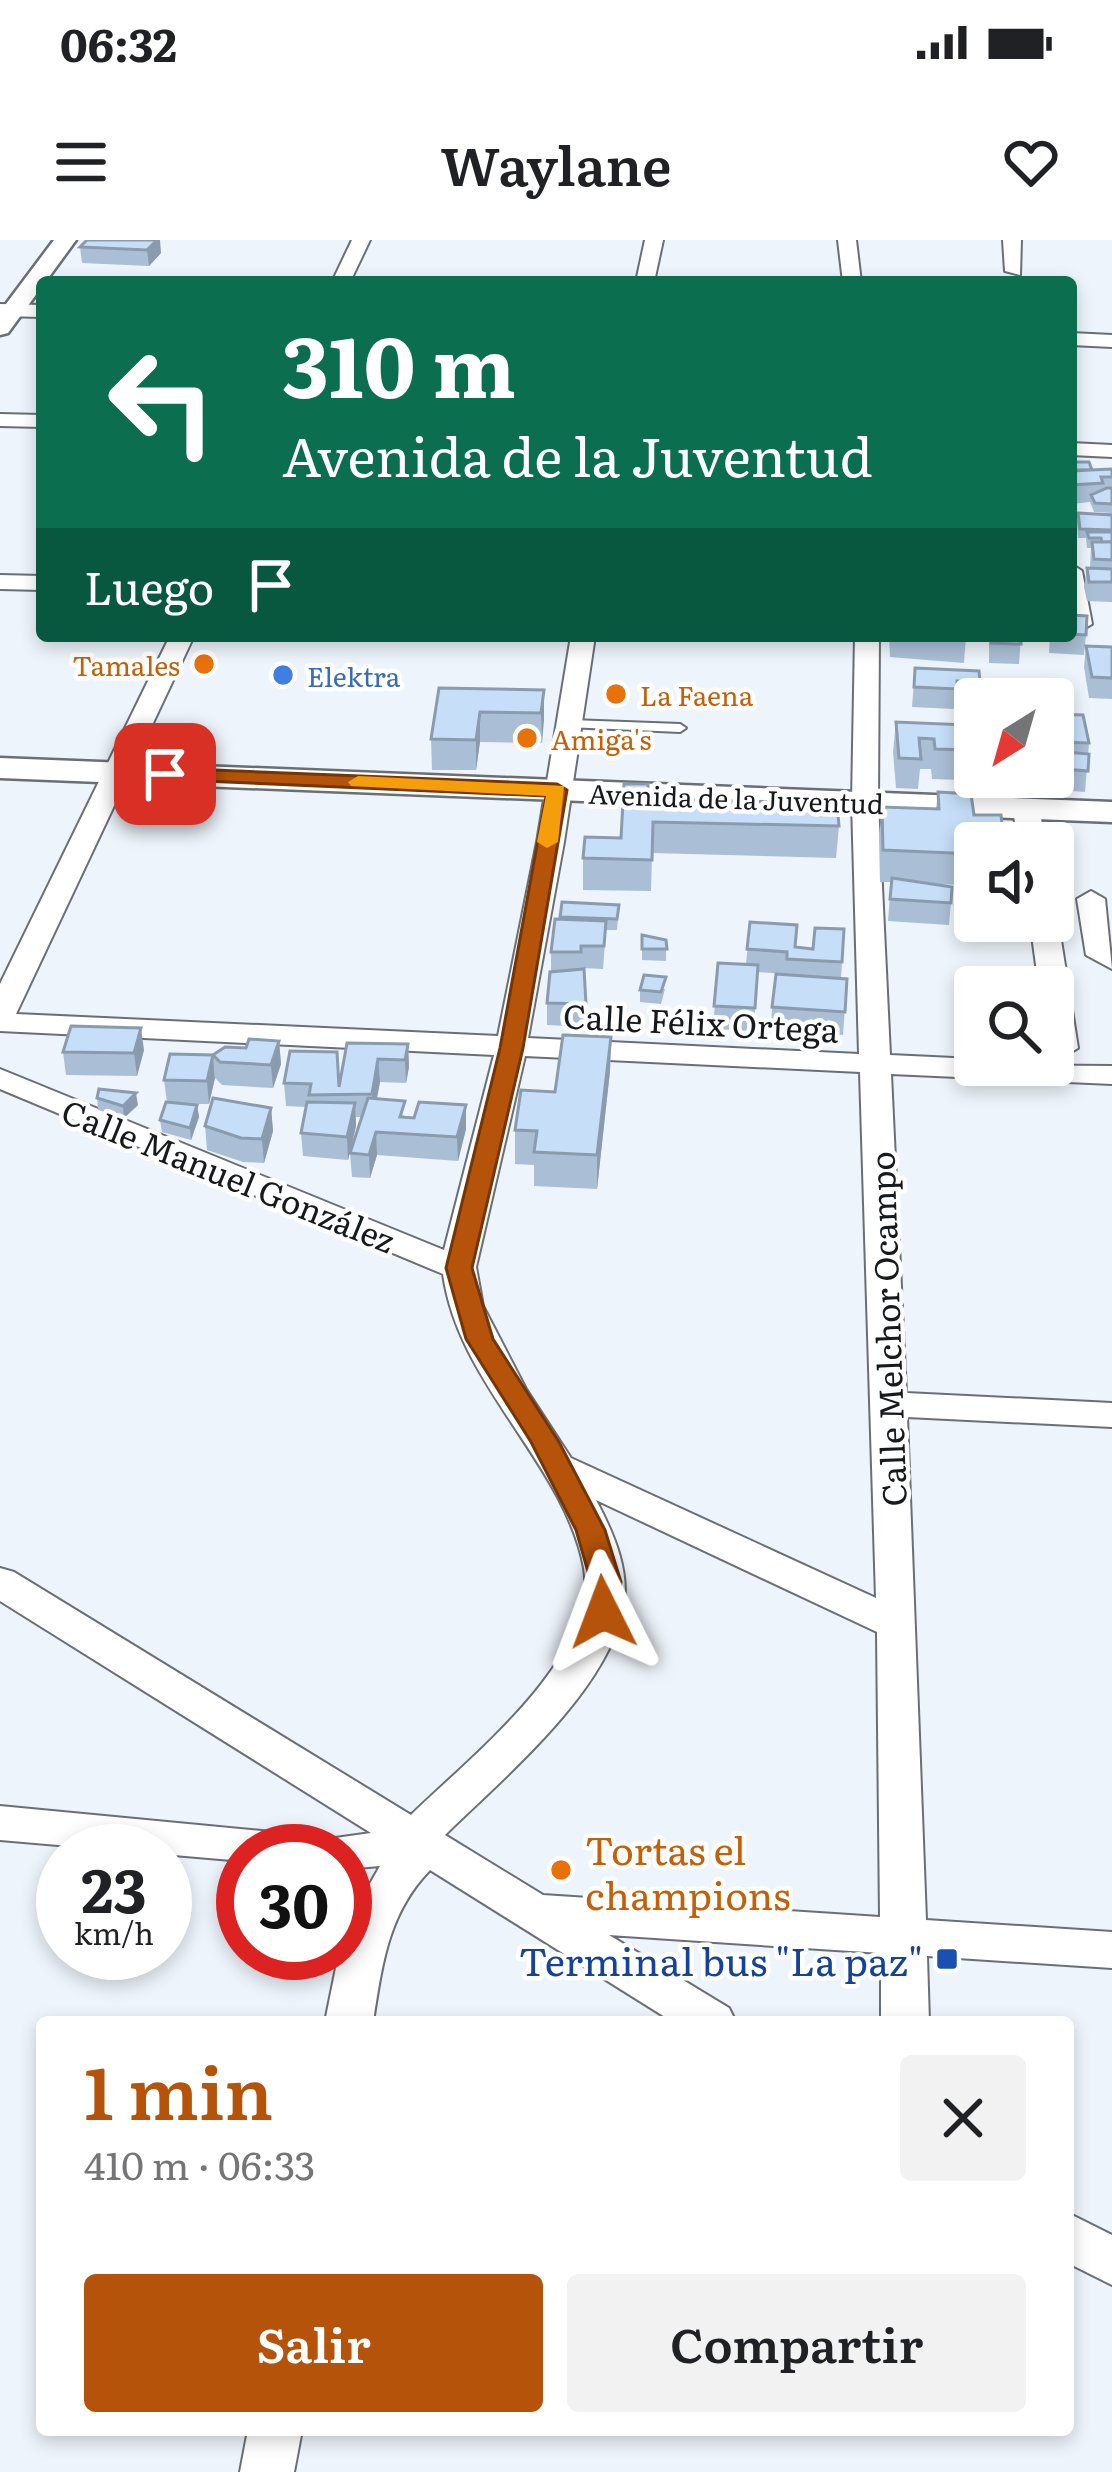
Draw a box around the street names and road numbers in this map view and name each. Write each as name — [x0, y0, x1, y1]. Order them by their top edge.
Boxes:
street label: Avenida de la Juventud — [588, 772, 884, 822]
street label: Calle Félix Ortega — [562, 989, 840, 1053]
street label: Calle Manuel González — [55, 1085, 403, 1263]
street label: Calle Melchor Ocampo — [855, 1151, 917, 1507]

